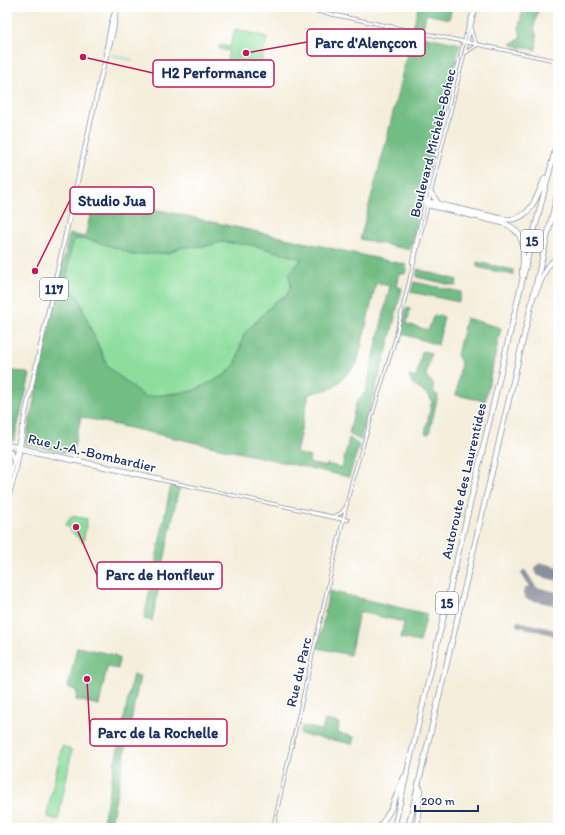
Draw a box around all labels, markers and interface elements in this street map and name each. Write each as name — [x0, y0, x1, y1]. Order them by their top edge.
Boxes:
callout: Parc d'Alençcon — [307, 29, 425, 56]
text: Parc d'Alençcon — [315, 34, 418, 53]
callout: H2 Performance — [153, 60, 274, 87]
text: H2 Performance — [161, 64, 267, 82]
street label: Boulevard Michèle-Bohec — [406, 66, 460, 219]
callout: Studio Jua — [70, 187, 154, 214]
text: Studio Jua — [78, 192, 147, 210]
road number: 15 — [521, 230, 543, 252]
road number: 117 — [40, 278, 68, 300]
street label: Autoroute des Laurentides — [438, 401, 490, 561]
street label: Rue J.-A.-Bombardier — [26, 430, 158, 476]
callout: Parc de Honfleur — [97, 562, 222, 589]
text: Parc de Honfleur — [106, 566, 215, 584]
road number: 15 — [436, 592, 458, 614]
street label: Rue du Parc — [283, 635, 315, 709]
callout: Parc de la Rochelle — [90, 719, 227, 746]
text: Parc de la Rochelle — [98, 724, 218, 742]
scale bar — [415, 787, 478, 813]
text: 200 m — [421, 794, 455, 808]

